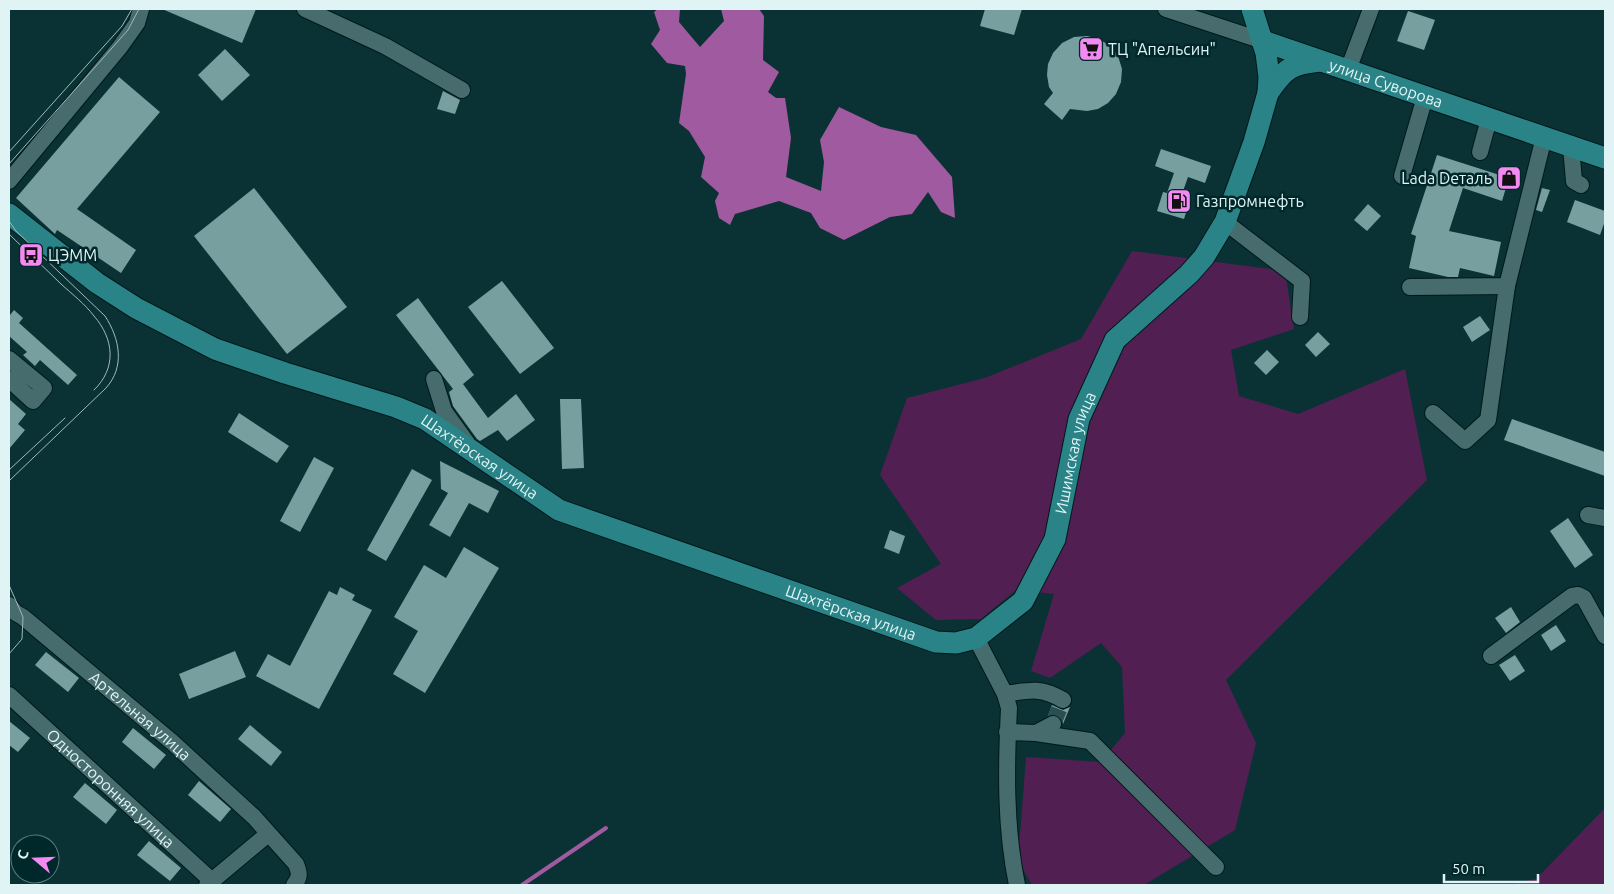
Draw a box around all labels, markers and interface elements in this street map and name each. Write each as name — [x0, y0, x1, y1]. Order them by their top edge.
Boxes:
supermarket icon: ТЦ "Апельсин" — [1078, 36, 1104, 62]
place label: ТЦ "Апельсин" — [1108, 40, 1216, 58]
street label: улица Суворова — [1327, 55, 1445, 111]
shop icon: Lada Dеталь — [1496, 165, 1522, 191]
place label: Lada Dеталь — [1401, 169, 1492, 187]
fuel station icon: Газпромнефть — [1166, 188, 1192, 214]
place label: Газпромнефть — [1196, 192, 1304, 210]
bus stop icon: ЦЭММ — [18, 242, 44, 268]
place label: ЦЭММ — [48, 246, 97, 264]
street label: Ишимская улица — [1051, 389, 1099, 515]
street label: Шахтёрская улица — [418, 410, 542, 502]
street label: Шахтёрская улица — [783, 581, 919, 643]
street label: Артельная улица — [86, 668, 195, 764]
street label: Односторонняя улица — [43, 725, 178, 851]
north arrow — [10, 834, 60, 884]
text: С — [14, 848, 32, 862]
scale bar — [1444, 852, 1538, 884]
text: 50 m — [1452, 860, 1485, 877]

